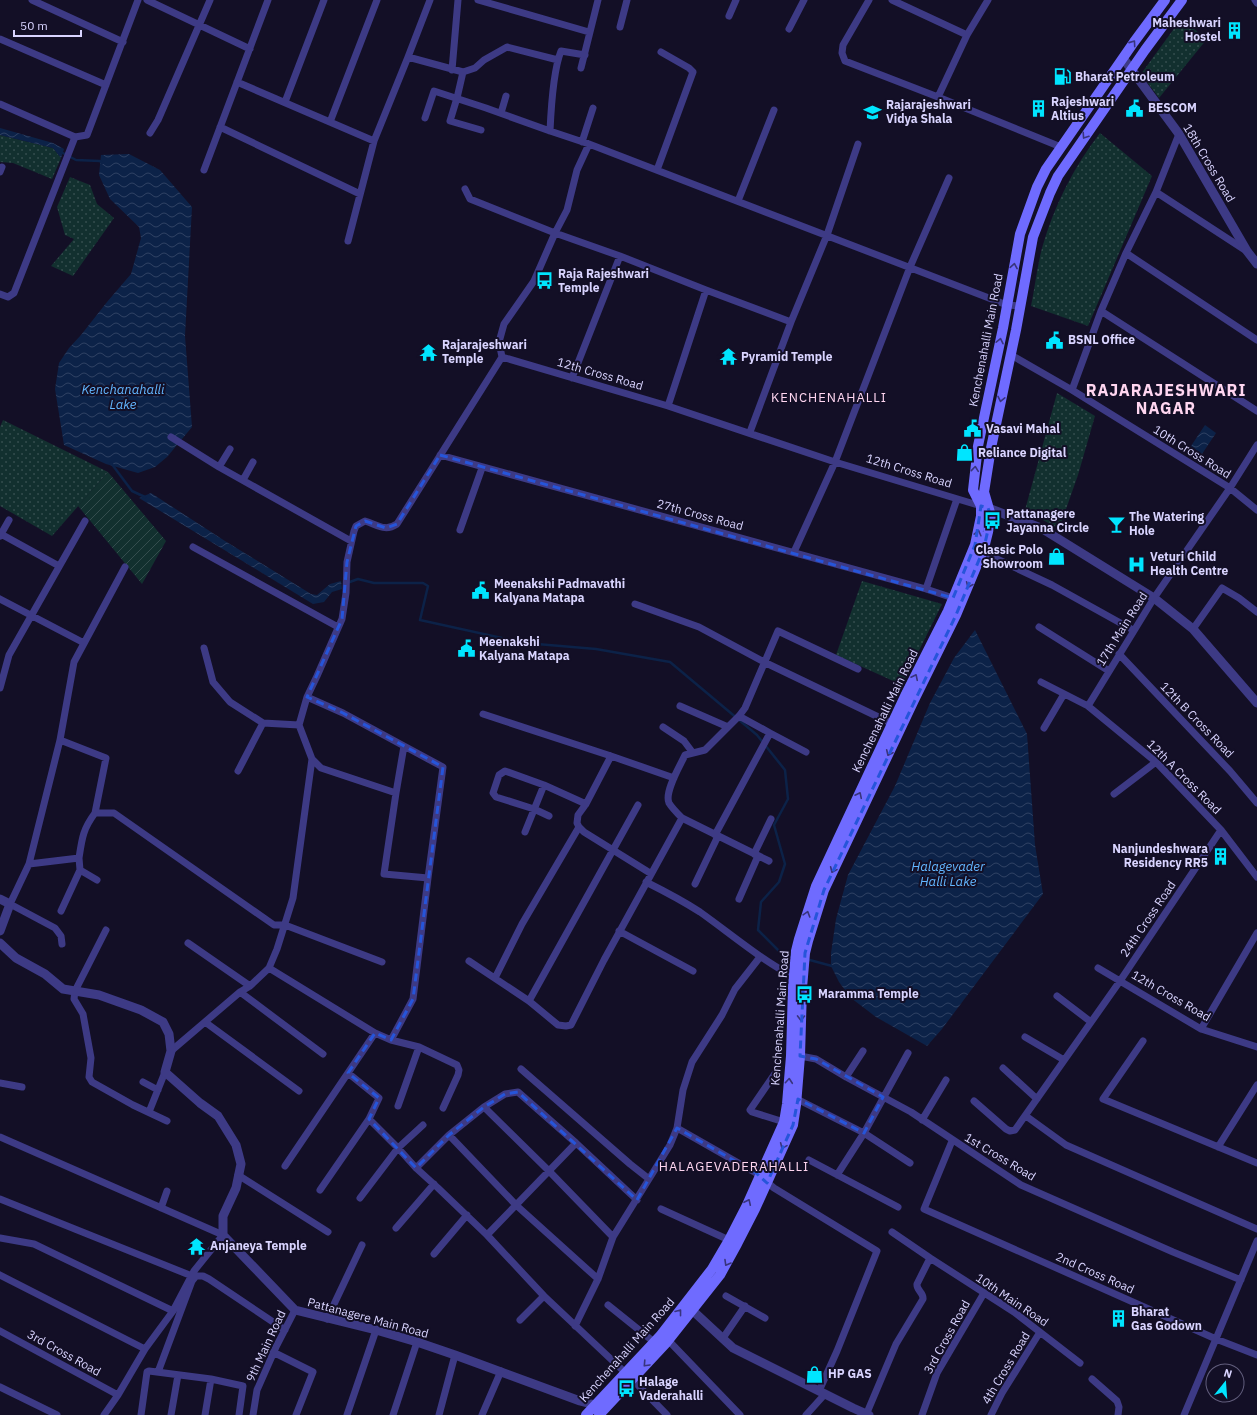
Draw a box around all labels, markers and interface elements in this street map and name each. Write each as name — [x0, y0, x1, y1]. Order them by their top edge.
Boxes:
scale bar — [14, 12, 81, 38]
place label: Maheshwari Hostel — [1152, 15, 1221, 44]
text: 50 m — [20, 18, 48, 33]
building icon: Maheshwari Hostel — [1224, 20, 1244, 40]
one-way arrow — [1129, 40, 1136, 47]
fuel station icon: Bharat Petroleum — [1052, 67, 1072, 87]
place label: Bharat Petroleum — [1075, 69, 1175, 84]
place label: Rajeshwari Altius — [1051, 94, 1114, 123]
place label: Rajarajeshwari Vidya Shala — [886, 97, 971, 126]
public building icon: BESCOM — [1125, 98, 1145, 118]
building icon: Rajeshwari Altius — [1028, 99, 1048, 119]
place label: BESCOM — [1148, 100, 1197, 115]
school or university icon: Rajarajeshwari Vidya Shala — [863, 102, 883, 122]
street label: 18th Cross Road — [1180, 121, 1239, 205]
one-way arrow — [1082, 132, 1090, 139]
one-way arrow — [1010, 263, 1018, 269]
place label: Raja Rajeshwari Temple — [558, 266, 649, 295]
bus stop icon: Raja Rajeshwari Temple — [535, 271, 555, 291]
street label: Kenchenahalli Main Road — [965, 272, 1006, 408]
public building icon: BSNL Office — [1045, 330, 1065, 350]
place label: BSNL Office — [1068, 332, 1135, 347]
place label: Rajarajeshwari Temple — [442, 337, 527, 366]
one-way arrow — [996, 338, 1004, 344]
temple icon: Rajarajeshwari Temple — [419, 342, 439, 362]
temple icon: Pyramid Temple — [718, 347, 738, 367]
place label: Pyramid Temple — [741, 349, 833, 364]
street label: 12th Cross Road — [555, 354, 645, 393]
district label: RAJARAJESHWARI NAGAR — [1086, 380, 1246, 418]
water label: Kenchanahalli Lake — [82, 381, 165, 413]
district label: KENCHENAHALLI — [771, 389, 887, 406]
one-way arrow — [998, 396, 1006, 402]
public building icon: Vasavi Mahal — [963, 419, 983, 439]
place label: Vasavi Mahal — [986, 421, 1060, 436]
street label: 10th Cross Road — [1151, 422, 1234, 481]
shop icon: Reliance Digital — [955, 443, 975, 463]
place label: Reliance Digital — [978, 445, 1067, 460]
street label: 12th Cross Road — [864, 450, 954, 491]
one-way arrow — [970, 466, 979, 472]
street label: 27th Cross Road — [655, 496, 745, 533]
place label: Pattanagere Jayanna Circle — [1006, 506, 1089, 535]
place label: The Watering Hole — [1129, 509, 1205, 538]
bus stop icon: Pattanagere Jayanna Circle — [983, 511, 1003, 531]
bar icon: The Watering Hole — [1106, 514, 1126, 534]
one-way arrow — [973, 530, 982, 537]
place label: Classic Polo Showroom — [975, 542, 1043, 571]
shop icon: Classic Polo Showroom — [1046, 547, 1066, 567]
place label: Veturi Child Health Centre — [1150, 549, 1229, 578]
hospital icon: Veturi Child Health Centre — [1127, 554, 1147, 574]
place label: Meenakshi Padmavathi Kalyana Matapa — [494, 576, 625, 605]
public building icon: Meenakshi Padmavathi Kalyana Matapa — [471, 581, 491, 601]
one-way arrow — [965, 581, 973, 588]
street label: 17th Main Road — [1093, 589, 1150, 669]
place label: Meenakshi Kalyana Matapa — [479, 634, 570, 663]
public building icon: Meenakshi Kalyana Matapa — [456, 639, 476, 659]
street label: Kenchenahalli Main Road — [848, 647, 921, 775]
one-way arrow — [910, 674, 918, 682]
street label: 12th B Cross Road — [1157, 679, 1237, 761]
street label: 12th A Cross Road — [1144, 736, 1225, 817]
one-way arrow — [886, 749, 894, 756]
one-way arrow — [854, 791, 862, 799]
place label: Nanjundeshwara Residency RR5 — [1112, 841, 1208, 870]
building icon: Nanjundeshwara Residency RR5 — [1211, 846, 1231, 866]
water label: Halagevader Halli Lake — [911, 858, 986, 890]
one-way arrow — [830, 866, 838, 874]
street label: 24th Cross Road — [1117, 878, 1179, 960]
one-way arrow — [802, 910, 811, 917]
street label: Kenchenahalli Main Road — [767, 950, 792, 1086]
street label: 12th Cross Road — [1129, 967, 1213, 1024]
bus stop icon: Maramma Temple — [795, 984, 815, 1004]
place label: Maramma Temple — [818, 986, 919, 1001]
one-way arrow — [797, 1015, 805, 1021]
one-way arrow — [785, 1078, 794, 1084]
street label: 1st Cross Road — [962, 1129, 1039, 1184]
one-way arrow — [780, 1142, 788, 1149]
district label: HALAGEVADERAHALLI — [659, 1158, 809, 1175]
one-way arrow — [743, 1199, 751, 1207]
temple icon: Anjaneya Temple — [187, 1236, 207, 1256]
place label: Anjaneya Temple — [210, 1238, 307, 1253]
street label: 2nd Cross Road — [1054, 1249, 1137, 1297]
one-way arrow — [724, 1259, 731, 1266]
street label: 10th Main Road — [973, 1270, 1052, 1329]
street label: Pattanagere Main Road — [306, 1294, 430, 1341]
street label: Kenchenahalli Main Road — [576, 1294, 677, 1405]
street label: 3rd Cross Road — [920, 1297, 973, 1376]
place label: Bharat Gas Godown — [1131, 1304, 1202, 1333]
street label: 9th Main Road — [242, 1308, 289, 1384]
one-way arrow — [674, 1309, 681, 1316]
building icon: Bharat Gas Godown — [1108, 1309, 1128, 1329]
street label: 3rd Cross Road — [25, 1326, 104, 1379]
street label: 4th Cross Road — [978, 1329, 1033, 1407]
one-way arrow — [643, 1359, 651, 1367]
north arrow — [1205, 1363, 1245, 1403]
shop icon: HP GAS — [805, 1364, 825, 1384]
place label: HP GAS — [828, 1366, 872, 1381]
text: N — [1222, 1366, 1234, 1381]
place label: Halage Vaderahalli — [639, 1374, 703, 1403]
bus stop icon: Halage Vaderahalli — [616, 1379, 636, 1399]

